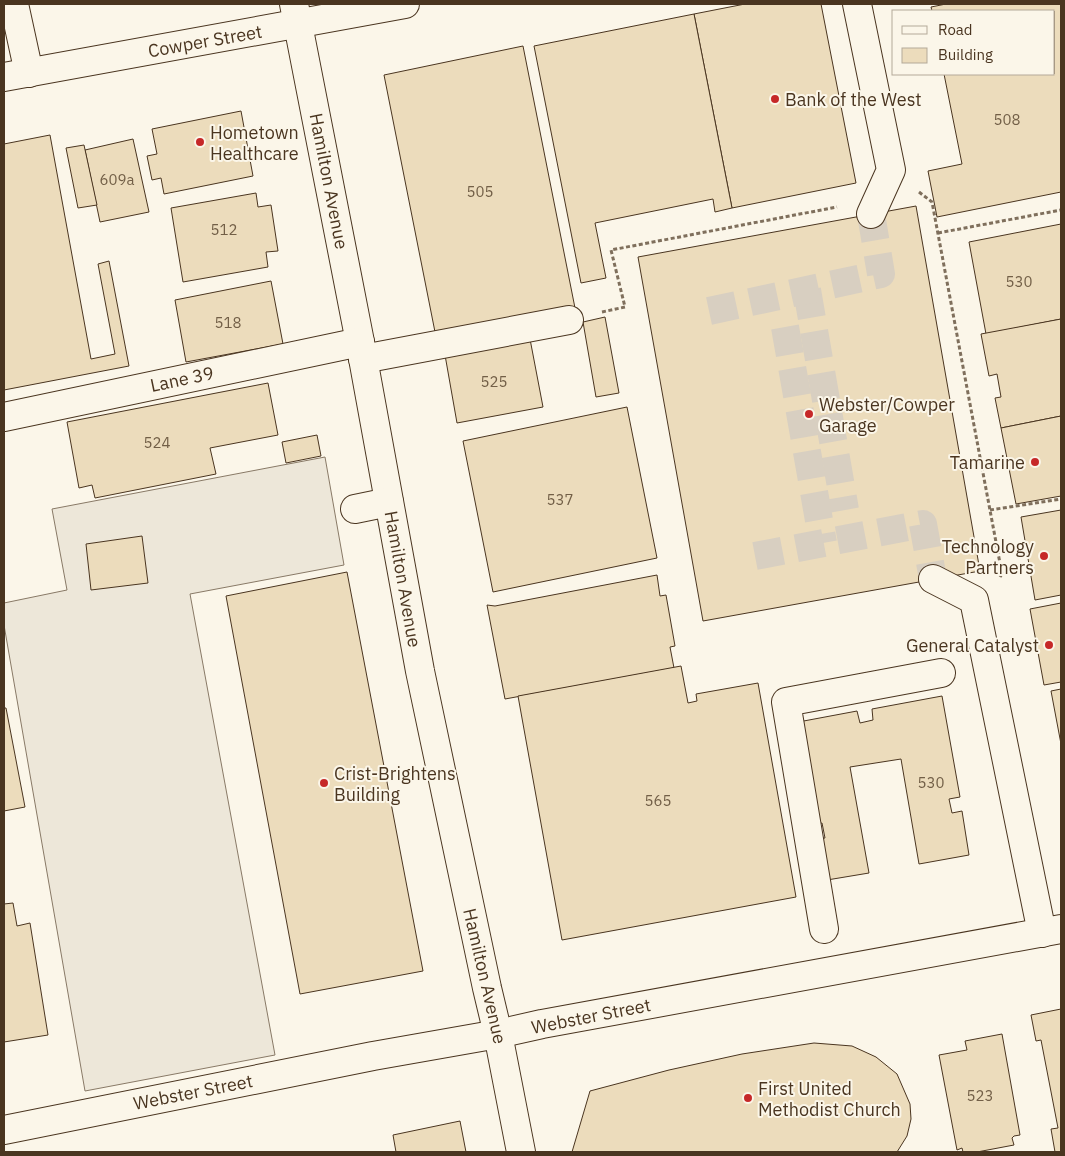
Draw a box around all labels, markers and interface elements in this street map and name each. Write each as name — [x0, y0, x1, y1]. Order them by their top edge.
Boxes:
legend — [892, 10, 1055, 75]
street label: Cowper Street — [146, 20, 264, 62]
text: Road — [938, 20, 973, 39]
text: Building — [938, 45, 993, 64]
place label: Bank of the West — [785, 88, 922, 111]
marker: Bank of the West — [769, 93, 781, 105]
house number: 508 — [993, 110, 1021, 129]
street label: Hamilton Avenue — [305, 111, 354, 251]
place label: Hometown Healthcare — [210, 121, 299, 165]
marker: Hometown Healthcare — [194, 136, 206, 148]
house number: 609a — [99, 170, 135, 189]
house number: 505 — [466, 182, 494, 201]
house number: 512 — [210, 220, 238, 239]
house number: 530 — [1005, 272, 1033, 291]
house number: 518 — [214, 313, 242, 332]
street label: Lane 39 — [148, 361, 216, 397]
house number: 525 — [480, 372, 508, 391]
place label: Webster/Cowper Garage — [819, 393, 955, 437]
marker: Webster/Cowper Garage — [803, 408, 815, 420]
house number: 524 — [143, 433, 171, 452]
place label: Tamarine — [950, 451, 1025, 474]
marker: Tamarine — [1029, 456, 1041, 468]
house number: 537 — [546, 490, 574, 509]
street label: Hamilton Avenue — [380, 509, 426, 649]
place label: Technology Partners — [942, 535, 1034, 579]
marker: Technology Partners — [1038, 550, 1050, 562]
place label: General Catalyst — [906, 634, 1039, 657]
marker: General Catalyst — [1043, 639, 1055, 651]
place label: Crist-Brightens Building — [334, 762, 456, 806]
house number: 530 — [917, 773, 945, 792]
marker: Crist-Brightens Building — [318, 777, 330, 789]
house number: 565 — [644, 791, 672, 810]
street label: Hamilton Avenue — [458, 906, 512, 1046]
street label: Webster Street — [529, 993, 653, 1039]
street label: Webster Street — [131, 1069, 255, 1115]
place label: First United Methodist Church — [758, 1077, 901, 1121]
house number: 523 — [966, 1086, 994, 1105]
marker: First United Methodist Church — [742, 1092, 754, 1104]

